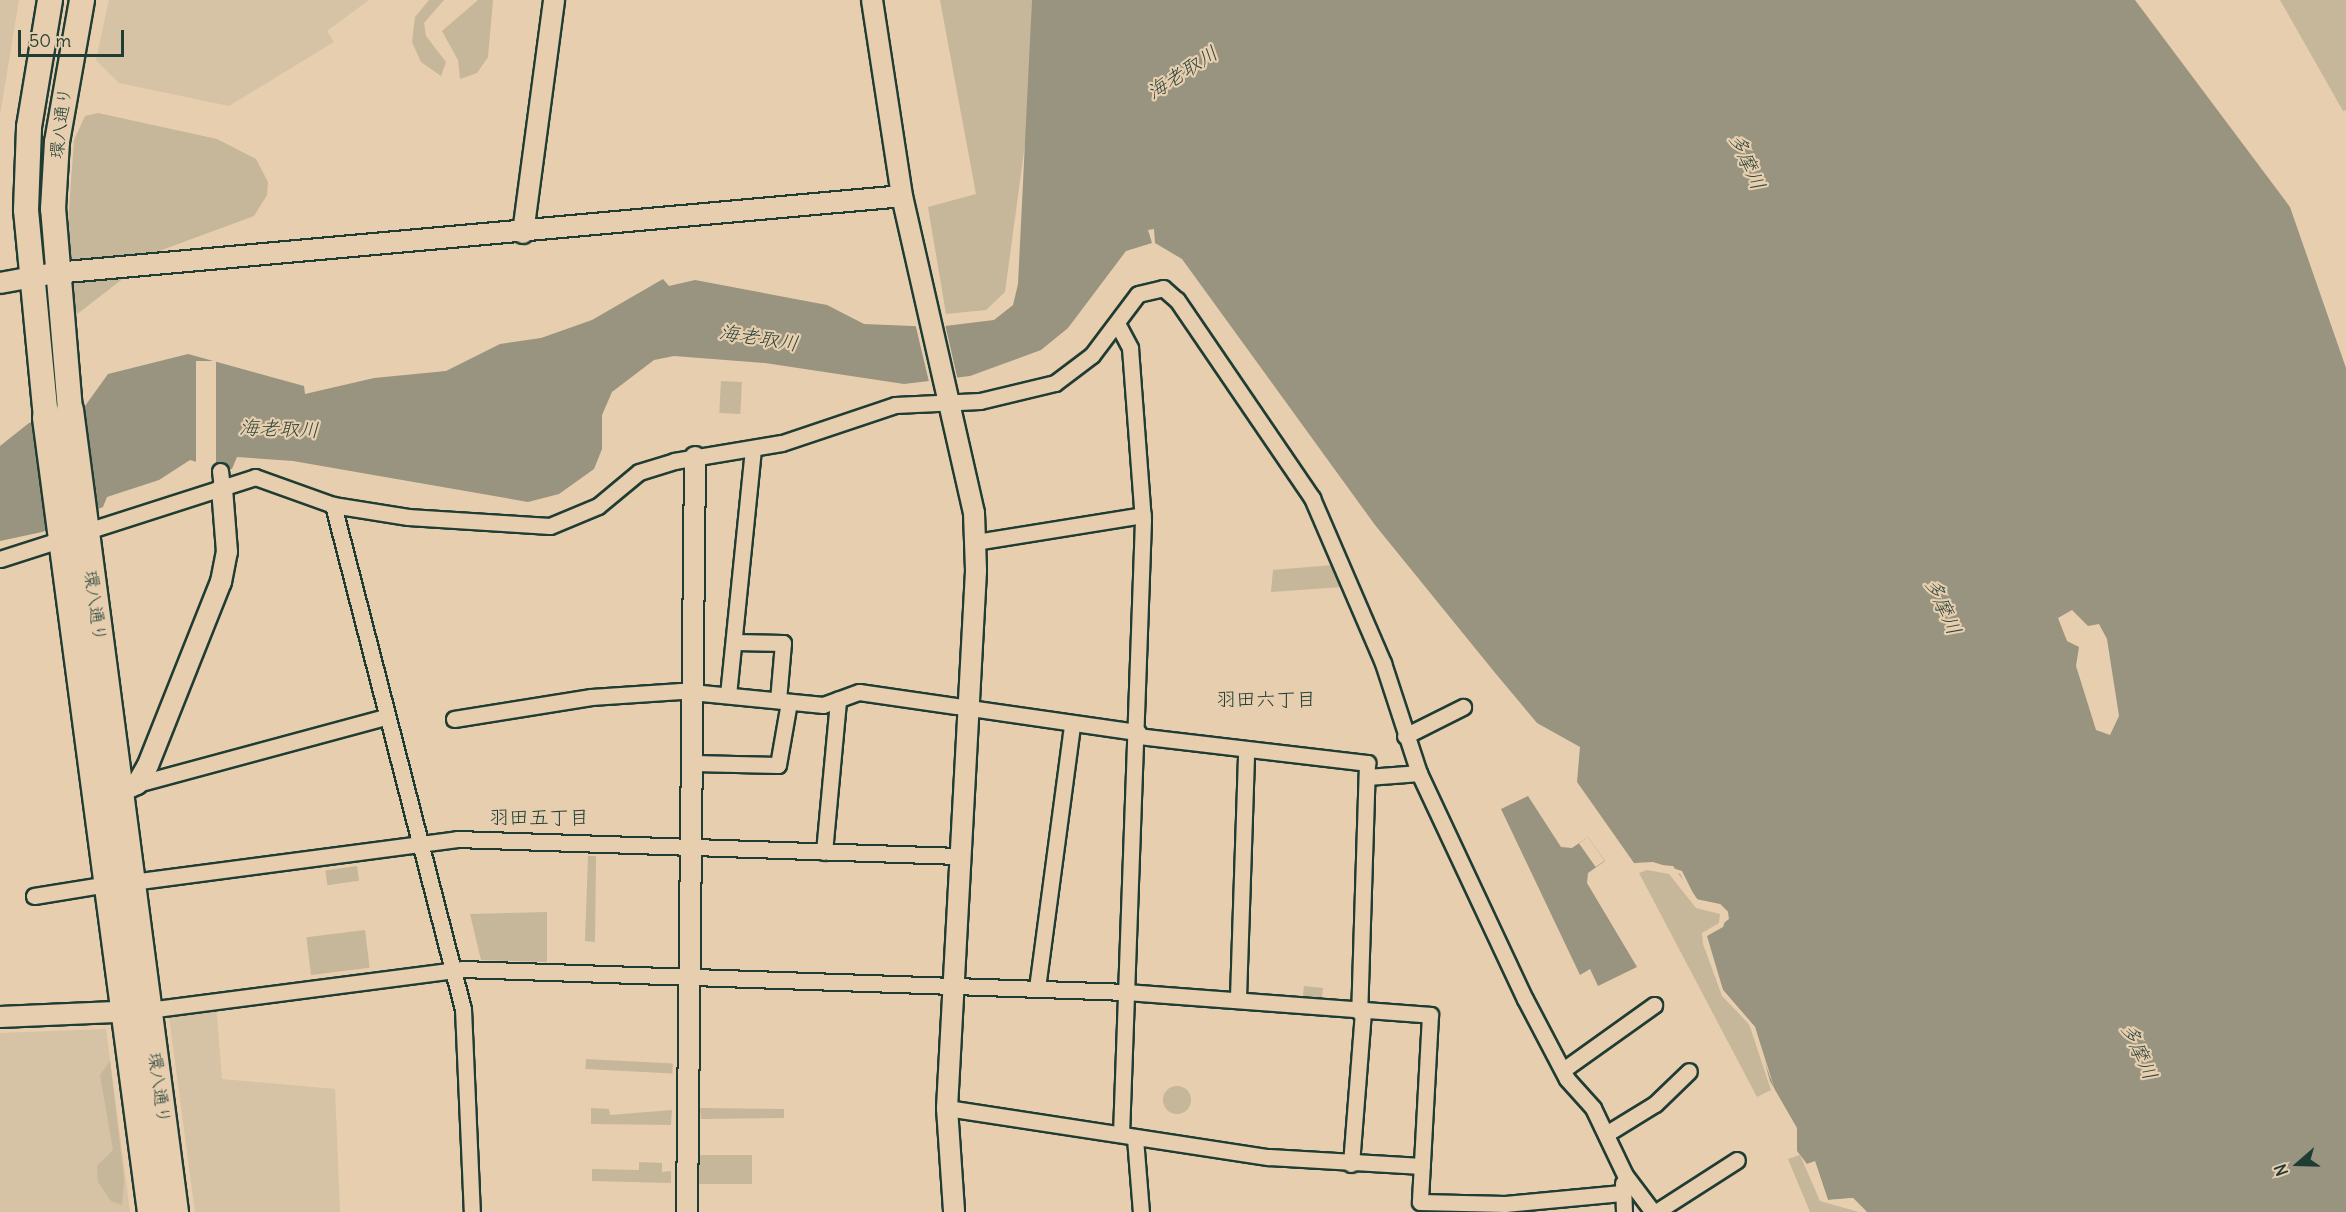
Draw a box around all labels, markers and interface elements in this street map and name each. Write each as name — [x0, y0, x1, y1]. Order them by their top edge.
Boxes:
scale bar — [21, 18, 128, 56]
text: 50 m — [29, 29, 71, 52]
water label: 海老取川 — [1142, 40, 1222, 104]
street label: 環八通り — [46, 86, 76, 160]
water label: 多摩川 — [1725, 129, 1771, 193]
water label: 海老取川 — [718, 319, 800, 355]
water label: 海老取川 — [239, 415, 319, 441]
street label: 環八通り — [79, 569, 111, 643]
water label: 多摩川 — [1921, 574, 1967, 638]
district label: 羽田六丁目 — [1216, 686, 1316, 710]
district label: 羽田五丁目 — [489, 804, 589, 828]
water label: 多摩川 — [2117, 1019, 2163, 1083]
street label: 環八通り — [143, 1051, 175, 1125]
north arrow — [2268, 1134, 2328, 1194]
text: N — [2270, 1162, 2292, 1179]

